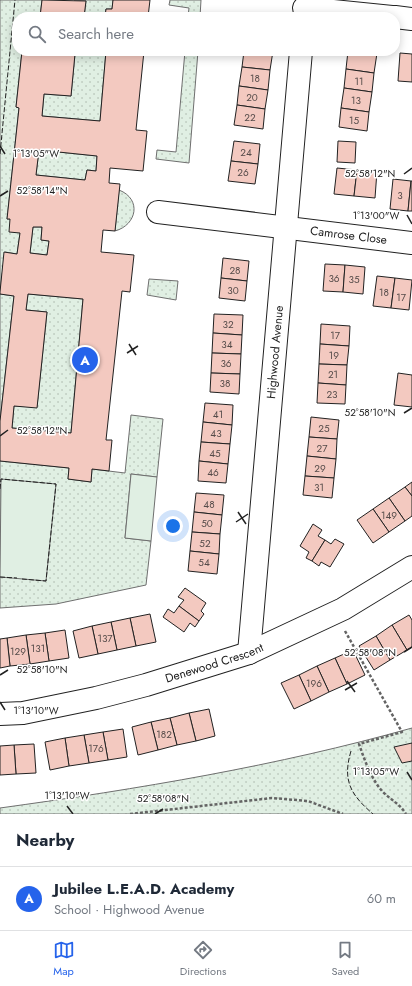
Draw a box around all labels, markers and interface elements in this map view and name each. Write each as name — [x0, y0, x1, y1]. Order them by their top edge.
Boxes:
search box — [12, 12, 400, 56]
icon: search — [26, 23, 48, 45]
text: Search here — [58, 23, 134, 45]
house number: 18 — [250, 71, 260, 86]
house number: 11 — [355, 74, 364, 89]
house number: 20 — [246, 90, 258, 105]
house number: 13 — [351, 93, 362, 108]
house number: 22 — [244, 110, 256, 125]
house number: 15 — [349, 113, 359, 128]
house number: 24 — [240, 145, 252, 160]
text: 1°13'05"W — [13, 146, 59, 161]
house number: 26 — [237, 165, 249, 180]
text: 52°58'12"N — [345, 166, 395, 181]
text: 52°58'14"N — [17, 183, 67, 198]
house number: 3 — [397, 188, 403, 203]
text: 1°13'00"W — [353, 208, 399, 223]
street label: Camrose Close — [309, 222, 388, 249]
house number: 28 — [229, 263, 241, 278]
house number: 36 — [328, 271, 340, 286]
house number: 35 — [348, 272, 360, 287]
house number: 30 — [227, 283, 239, 298]
house number: 18 — [379, 285, 389, 300]
house number: 17 — [396, 290, 407, 305]
street label: Highwood Avenue — [262, 305, 288, 400]
house number: 32 — [222, 317, 234, 332]
house number: 17 — [330, 328, 341, 343]
house number: 34 — [221, 337, 233, 352]
pin: A — [72, 345, 98, 375]
house number: 19 — [329, 348, 339, 363]
house number: 36 — [220, 356, 232, 371]
house number: 21 — [328, 367, 338, 382]
house number: 38 — [220, 376, 230, 391]
house number: 23 — [326, 387, 338, 402]
text: 52°58'10"N — [345, 405, 395, 420]
house number: 41 — [213, 407, 223, 422]
house number: 25 — [318, 421, 330, 436]
text: 52°58'12"N — [17, 423, 67, 438]
house number: 43 — [210, 426, 222, 441]
house number: 27 — [317, 441, 328, 456]
house number: 45 — [209, 446, 221, 461]
house number: 29 — [314, 461, 326, 476]
house number: 46 — [207, 465, 219, 480]
house number: 31 — [314, 480, 324, 495]
house number: 48 — [203, 497, 215, 512]
house number: 149 — [381, 508, 397, 523]
your location — [163, 516, 183, 536]
house number: 50 — [201, 516, 213, 531]
house number: 52 — [199, 536, 211, 551]
house number: 54 — [198, 555, 210, 570]
house number: 137 — [97, 631, 113, 646]
street label: Denewood Crescent — [163, 638, 267, 688]
house number: 131 — [31, 641, 45, 656]
house number: 129 — [10, 644, 26, 659]
text: 52°58'08"N — [344, 645, 396, 660]
text: 52°58'10"N — [17, 662, 67, 677]
house number: 196 — [306, 676, 322, 691]
text: 1°13'10"W — [13, 703, 59, 718]
house number: 182 — [156, 727, 172, 742]
house number: 176 — [88, 741, 104, 756]
text: 1°13'05"W — [353, 764, 399, 779]
text: 1°13'10"W — [44, 788, 90, 803]
text: 52°58'08"N — [137, 791, 189, 806]
text: Nearby — [16, 828, 74, 852]
text: Jubilee L.E.A.D. Academy — [54, 878, 234, 900]
text: A — [24, 889, 34, 908]
text: 60 m — [367, 889, 396, 908]
text: School · Highwood Avenue — [54, 900, 205, 919]
tab: Map — [53, 939, 75, 979]
tab: Directions — [180, 939, 226, 979]
tab: Saved — [332, 939, 359, 979]

